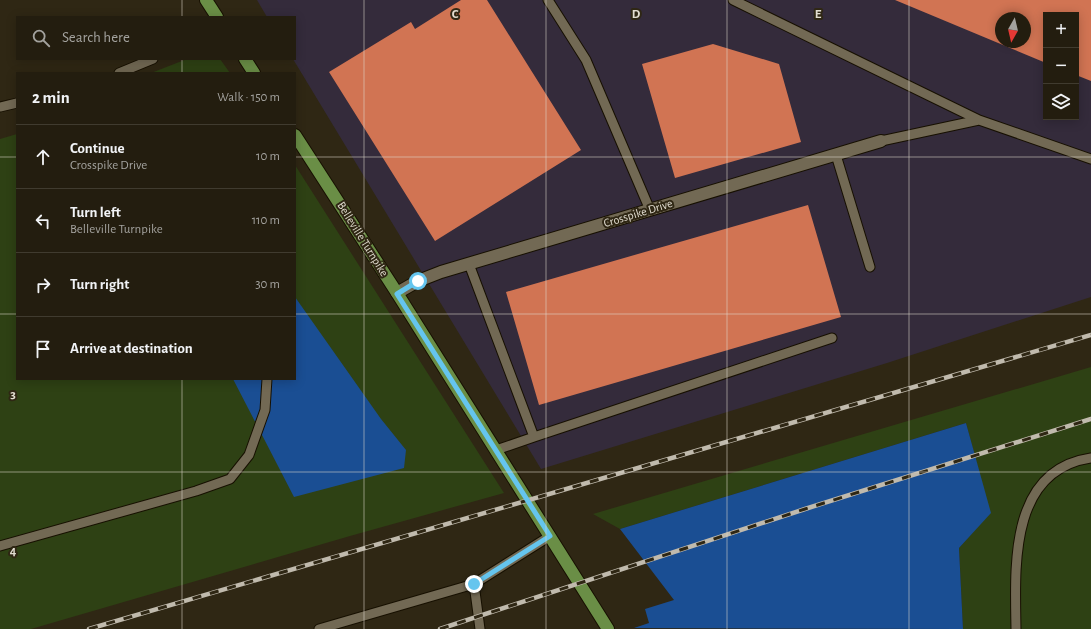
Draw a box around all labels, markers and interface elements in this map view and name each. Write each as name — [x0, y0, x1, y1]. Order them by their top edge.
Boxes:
text: C — [452, 8, 459, 21]
text: D — [632, 8, 641, 21]
text: E — [815, 8, 822, 21]
north arrow — [995, 12, 1031, 48]
map controls — [1043, 12, 1079, 120]
button: + — [1043, 12, 1079, 48]
search box — [16, 16, 296, 60]
icon: search — [30, 27, 52, 49]
text: Search here — [62, 30, 130, 45]
button: − — [1043, 48, 1079, 84]
button: layers — [1043, 84, 1079, 120]
text: 2 min — [32, 89, 70, 106]
text: Walk · 150 m — [217, 91, 280, 104]
text: Continue — [70, 141, 125, 156]
icon: ahead — [32, 146, 54, 168]
text: 10 m — [256, 150, 280, 163]
text: Crosspike Drive — [70, 159, 147, 172]
street label: Crosspike Drive — [602, 197, 674, 229]
street label: Belleville Turnpike — [335, 200, 391, 278]
text: Turn left — [70, 205, 121, 220]
icon: left — [32, 210, 54, 232]
text: 110 m — [252, 214, 280, 227]
text: Belleville Turnpike — [70, 223, 163, 236]
route start — [409, 272, 427, 290]
icon: right — [32, 274, 54, 296]
text: Turn right — [70, 277, 129, 292]
text: 30 m — [255, 278, 280, 291]
icon: arrive — [32, 338, 54, 360]
text: Arrive at destination — [70, 341, 193, 356]
text: 3 — [10, 388, 16, 401]
text: 4 — [10, 545, 17, 558]
route end — [465, 575, 483, 593]

